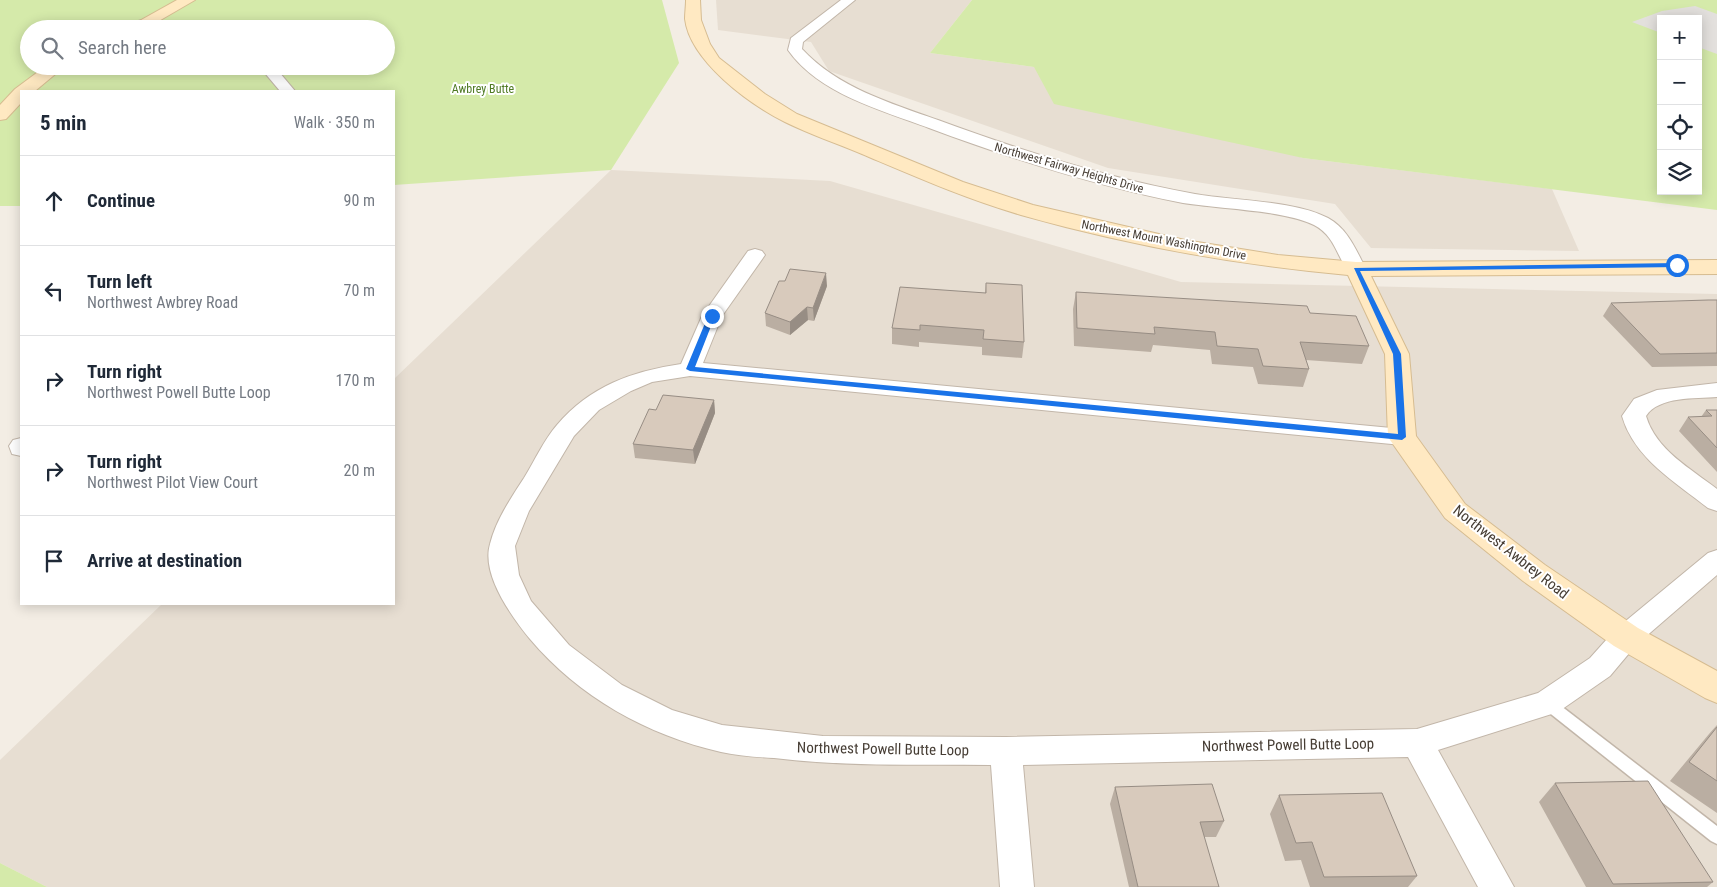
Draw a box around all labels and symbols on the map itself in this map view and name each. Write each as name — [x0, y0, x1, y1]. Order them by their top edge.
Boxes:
park label: Awbrey Butte — [452, 82, 515, 96]
street label: Northwest Fairway Heights Drive — [993, 140, 1145, 196]
street label: Northwest Mount Washington Drive — [1081, 217, 1248, 263]
route start — [1666, 254, 1689, 277]
route end — [701, 305, 724, 328]
street label: Northwest Awbrey Road — [1450, 501, 1572, 603]
street label: Northwest Powell Butte Loop — [1202, 734, 1374, 756]
street label: Northwest Powell Butte Loop — [797, 738, 969, 760]

